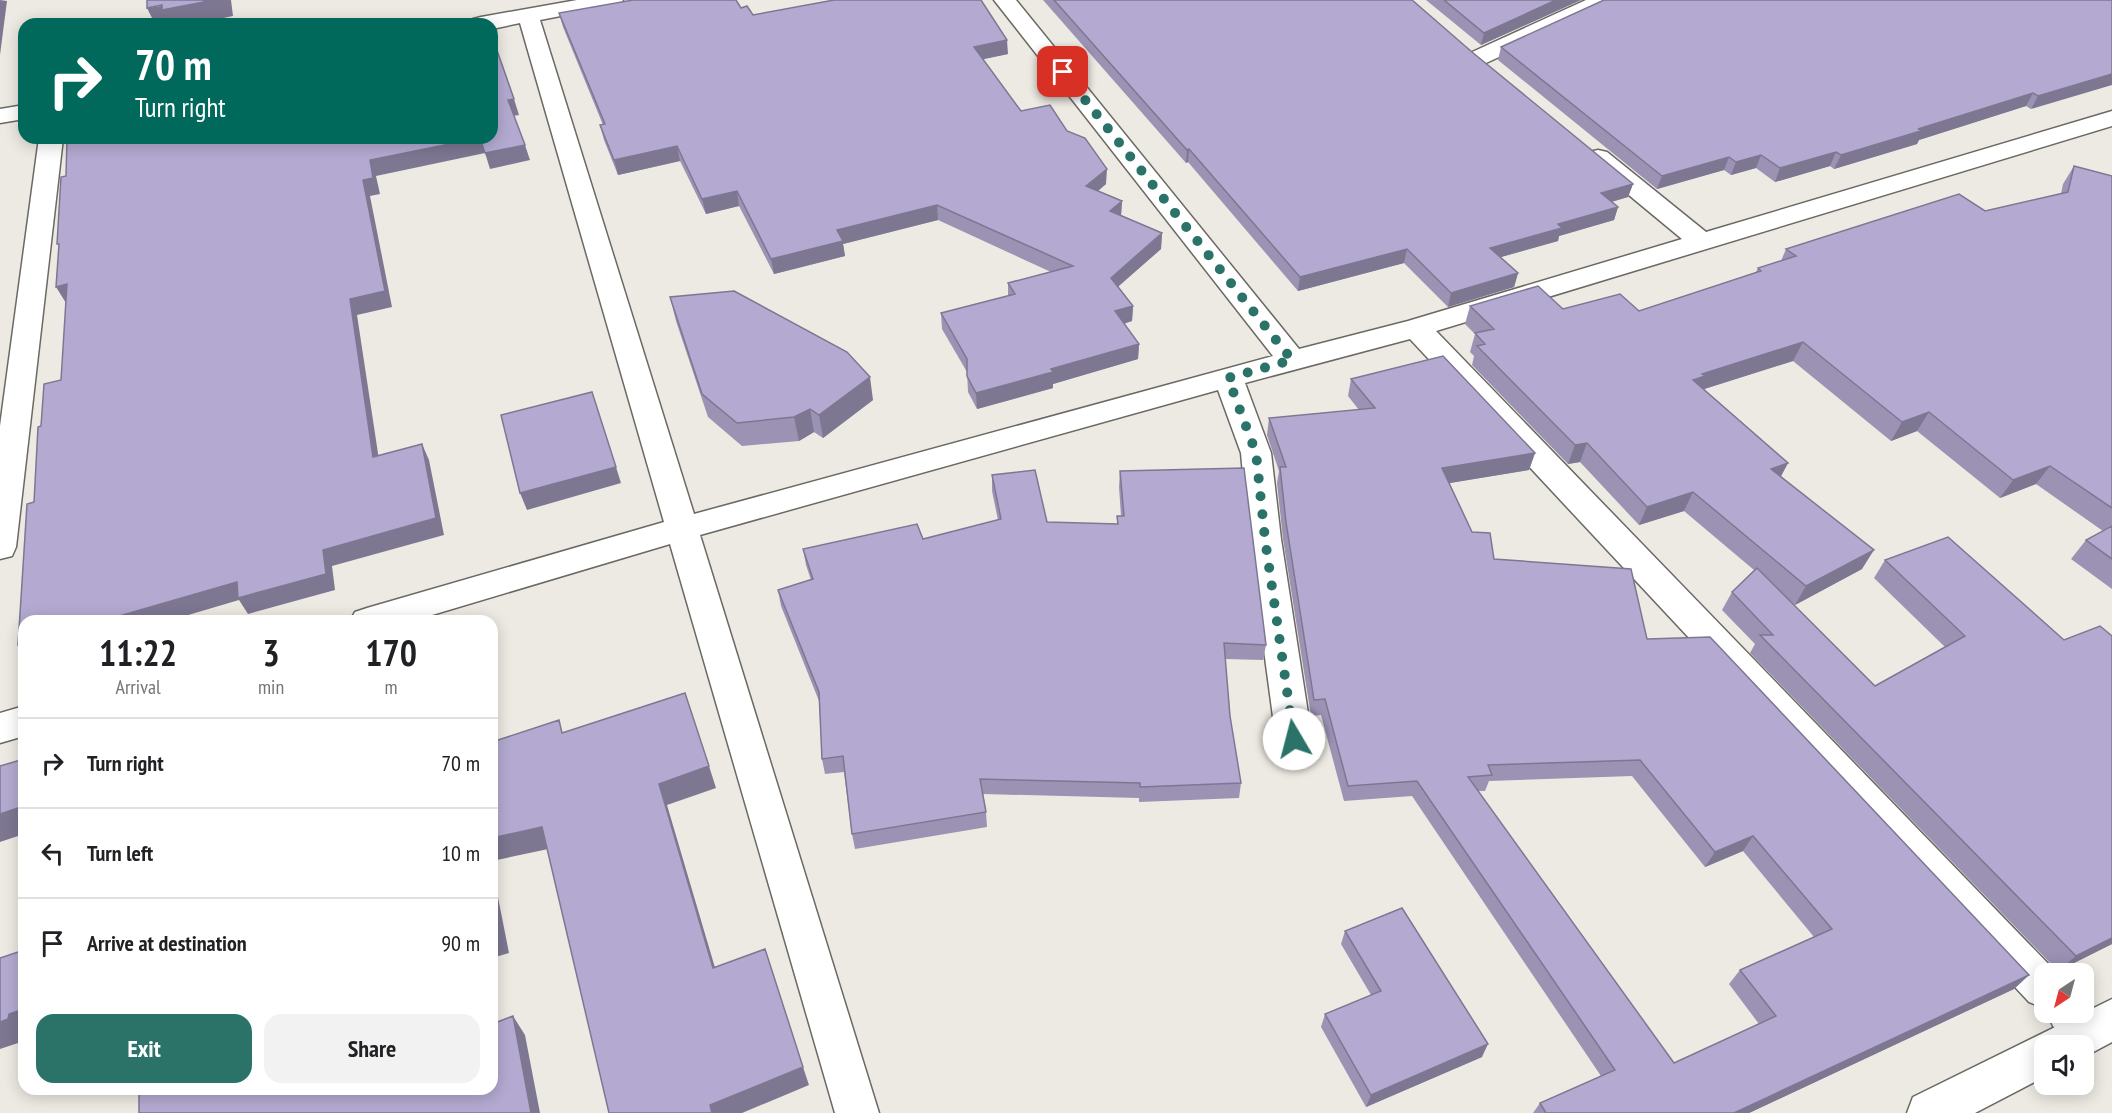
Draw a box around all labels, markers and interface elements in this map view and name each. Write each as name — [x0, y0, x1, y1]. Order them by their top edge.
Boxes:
text: 70 m — [135, 37, 212, 92]
icon: right — [36, 42, 114, 120]
pin — [1037, 46, 1088, 97]
icon: arrive — [1046, 55, 1079, 88]
text: Turn right — [135, 90, 226, 124]
text: 11:22 — [99, 629, 177, 676]
text: 3 — [262, 629, 280, 676]
text: 170 — [365, 629, 417, 676]
text: Arrival — [115, 674, 161, 700]
text: min — [258, 674, 284, 700]
text: m — [385, 674, 398, 700]
position arrow — [1262, 707, 1326, 771]
icon: right — [36, 747, 69, 780]
text: Turn right — [87, 749, 164, 777]
text: 70 m — [441, 749, 480, 777]
icon: left — [36, 837, 69, 870]
text: Turn left — [87, 839, 153, 867]
text: 10 m — [441, 839, 480, 867]
icon: arrive — [36, 927, 69, 960]
text: Arrive at destination — [87, 929, 247, 957]
text: 90 m — [441, 929, 480, 957]
north arrow — [2034, 963, 2094, 1023]
map controls — [2034, 963, 2094, 1095]
button: Exit — [36, 1014, 252, 1083]
button: Share — [264, 1014, 480, 1083]
button: sound — [2034, 1035, 2094, 1095]

